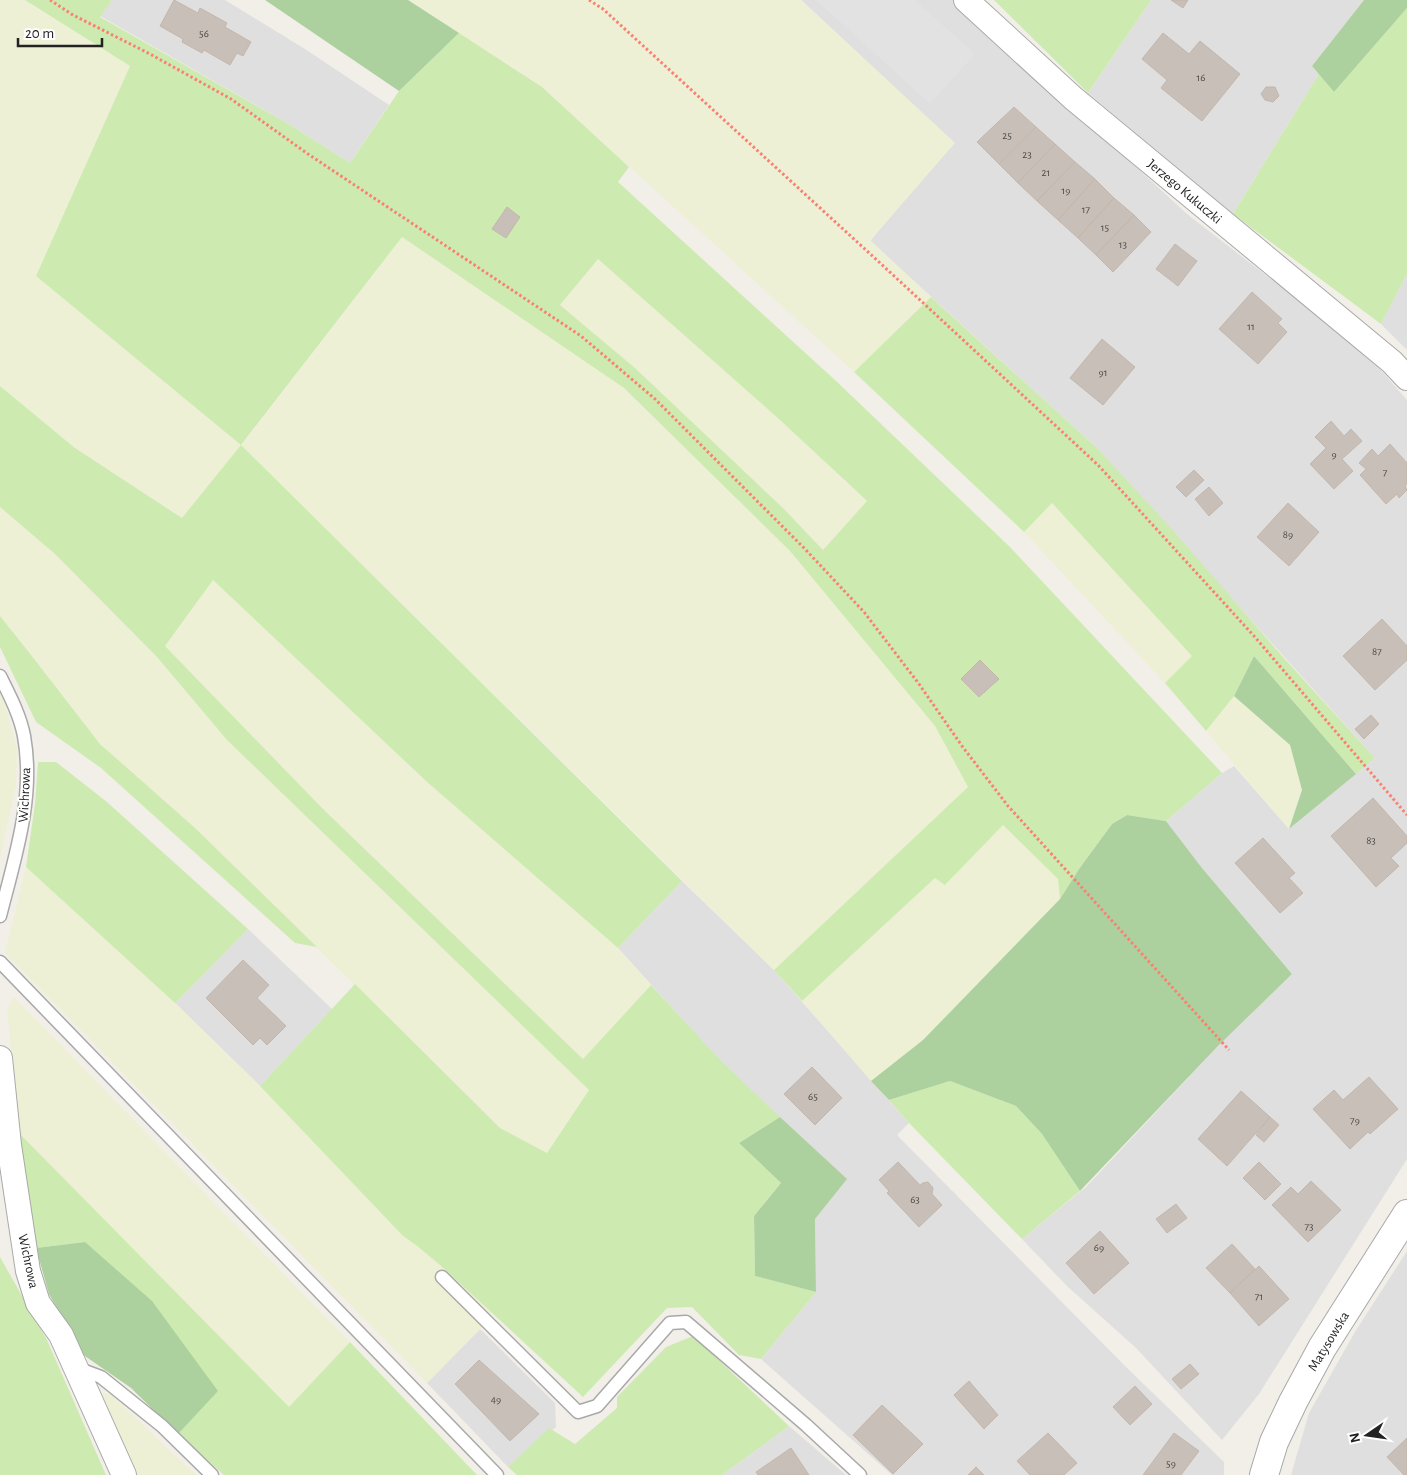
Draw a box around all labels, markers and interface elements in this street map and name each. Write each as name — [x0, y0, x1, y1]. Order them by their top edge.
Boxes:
scale bar — [18, 15, 101, 47]
text: 20 m — [25, 26, 54, 41]
house number: 56 — [199, 28, 209, 39]
house number: 16 — [1197, 72, 1205, 83]
house number: 25 — [1002, 130, 1012, 141]
house number: 23 — [1022, 149, 1032, 160]
street label: Jerzego Kukuczki — [1145, 157, 1224, 227]
house number: 21 — [1042, 167, 1050, 178]
house number: 19 — [1062, 185, 1070, 196]
house number: 17 — [1082, 204, 1091, 215]
house number: 15 — [1101, 222, 1110, 233]
house number: 13 — [1119, 239, 1128, 250]
house number: 11 — [1247, 321, 1255, 332]
house number: 91 — [1099, 367, 1107, 378]
house number: 9 — [1331, 449, 1337, 460]
house number: 7 — [1383, 467, 1388, 478]
house number: 89 — [1283, 529, 1293, 540]
house number: 87 — [1372, 646, 1382, 657]
street label: Wichrowa — [17, 767, 33, 823]
house number: 83 — [1366, 835, 1376, 846]
house number: 65 — [808, 1091, 818, 1102]
house number: 79 — [1350, 1115, 1360, 1126]
house number: 63 — [910, 1194, 920, 1205]
house number: 73 — [1304, 1221, 1314, 1232]
street label: Wichrowa — [15, 1233, 41, 1290]
house number: 69 — [1094, 1242, 1104, 1253]
house number: 71 — [1255, 1291, 1263, 1302]
street label: Matysowska — [1306, 1309, 1352, 1374]
house number: 49 — [491, 1394, 501, 1405]
north arrow — [1342, 1410, 1392, 1460]
text: N — [1347, 1431, 1363, 1444]
house number: 59 — [1166, 1458, 1176, 1469]

